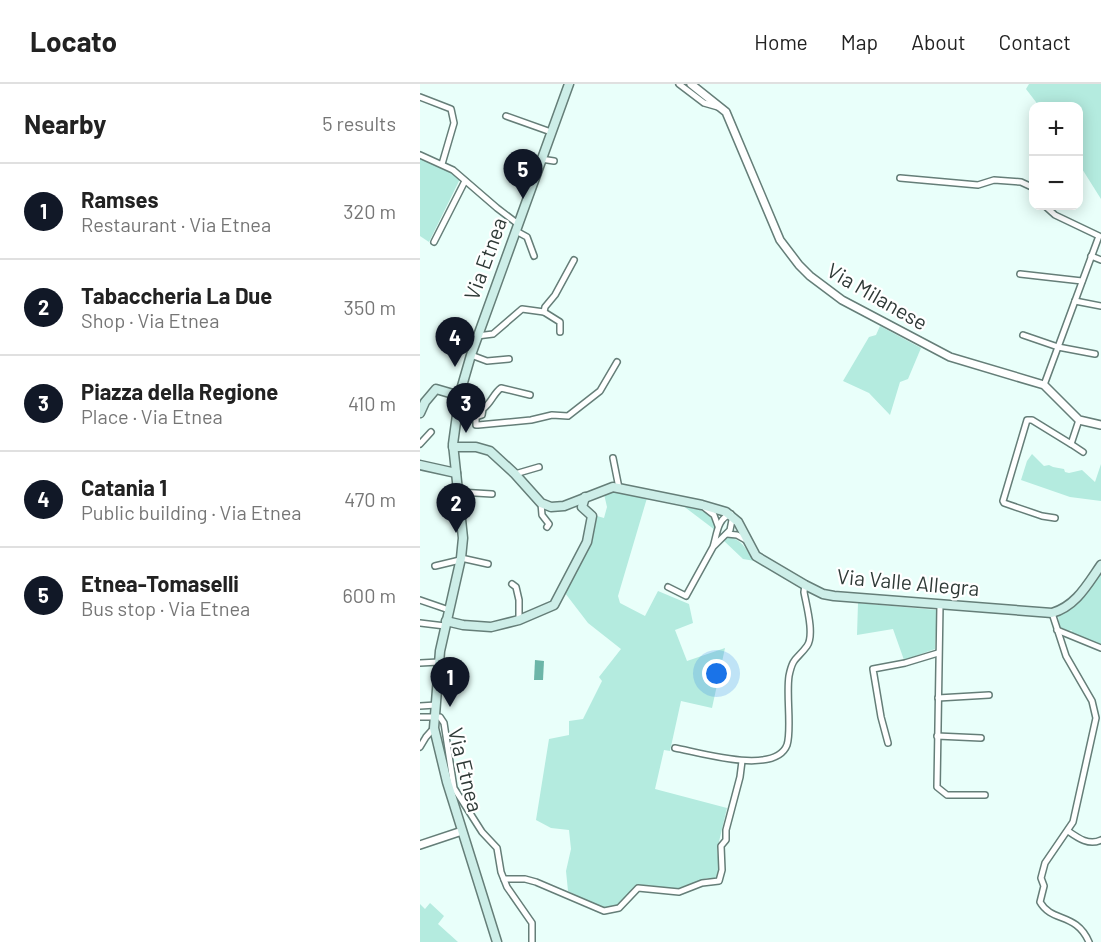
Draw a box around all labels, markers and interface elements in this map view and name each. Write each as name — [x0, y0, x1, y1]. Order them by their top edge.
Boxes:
text: Locato — [30, 24, 117, 58]
text: Home — [754, 29, 808, 54]
text: Map — [841, 29, 878, 54]
text: About — [911, 29, 966, 54]
text: Contact — [999, 29, 1071, 54]
map controls — [1029, 102, 1083, 210]
button: + — [1029, 102, 1083, 156]
text: Nearby — [24, 108, 106, 139]
text: 5 results — [322, 111, 396, 135]
pin: 5 — [504, 150, 542, 199]
button: − — [1029, 156, 1083, 210]
text: Ramses — [81, 186, 158, 212]
text: 1 — [40, 199, 47, 223]
text: 320 m — [343, 199, 396, 223]
text: Restaurant · Via Etnea — [81, 212, 271, 236]
street label: Via Etnea — [458, 214, 511, 303]
street label: Via Milanese — [823, 257, 933, 335]
text: Tabaccheria La Due — [81, 282, 272, 308]
text: 2 — [38, 295, 49, 319]
text: 350 m — [344, 295, 396, 319]
text: Shop · Via Etnea — [81, 308, 219, 332]
pin: 4 — [435, 318, 474, 367]
text: Piazza della Regione — [81, 378, 278, 404]
pin: 3 — [446, 384, 486, 433]
text: 3 — [38, 391, 49, 415]
text: 410 m — [348, 391, 396, 415]
text: Place · Via Etnea — [81, 404, 223, 428]
text: Catania 1 — [81, 474, 167, 500]
pin: 2 — [436, 484, 476, 533]
text: 4 — [37, 487, 50, 511]
text: 470 m — [344, 487, 396, 511]
text: Public building · Via Etnea — [81, 500, 302, 524]
street label: Via Valle Allegra — [836, 563, 980, 600]
text: Etnea-Tomaselli — [81, 570, 239, 596]
text: 5 — [38, 583, 49, 607]
text: 600 m — [343, 583, 396, 607]
text: Bus stop · Via Etnea — [81, 596, 250, 620]
pin: 1 — [430, 658, 470, 707]
your location — [702, 659, 731, 688]
street label: Via Etnea — [444, 725, 489, 814]

